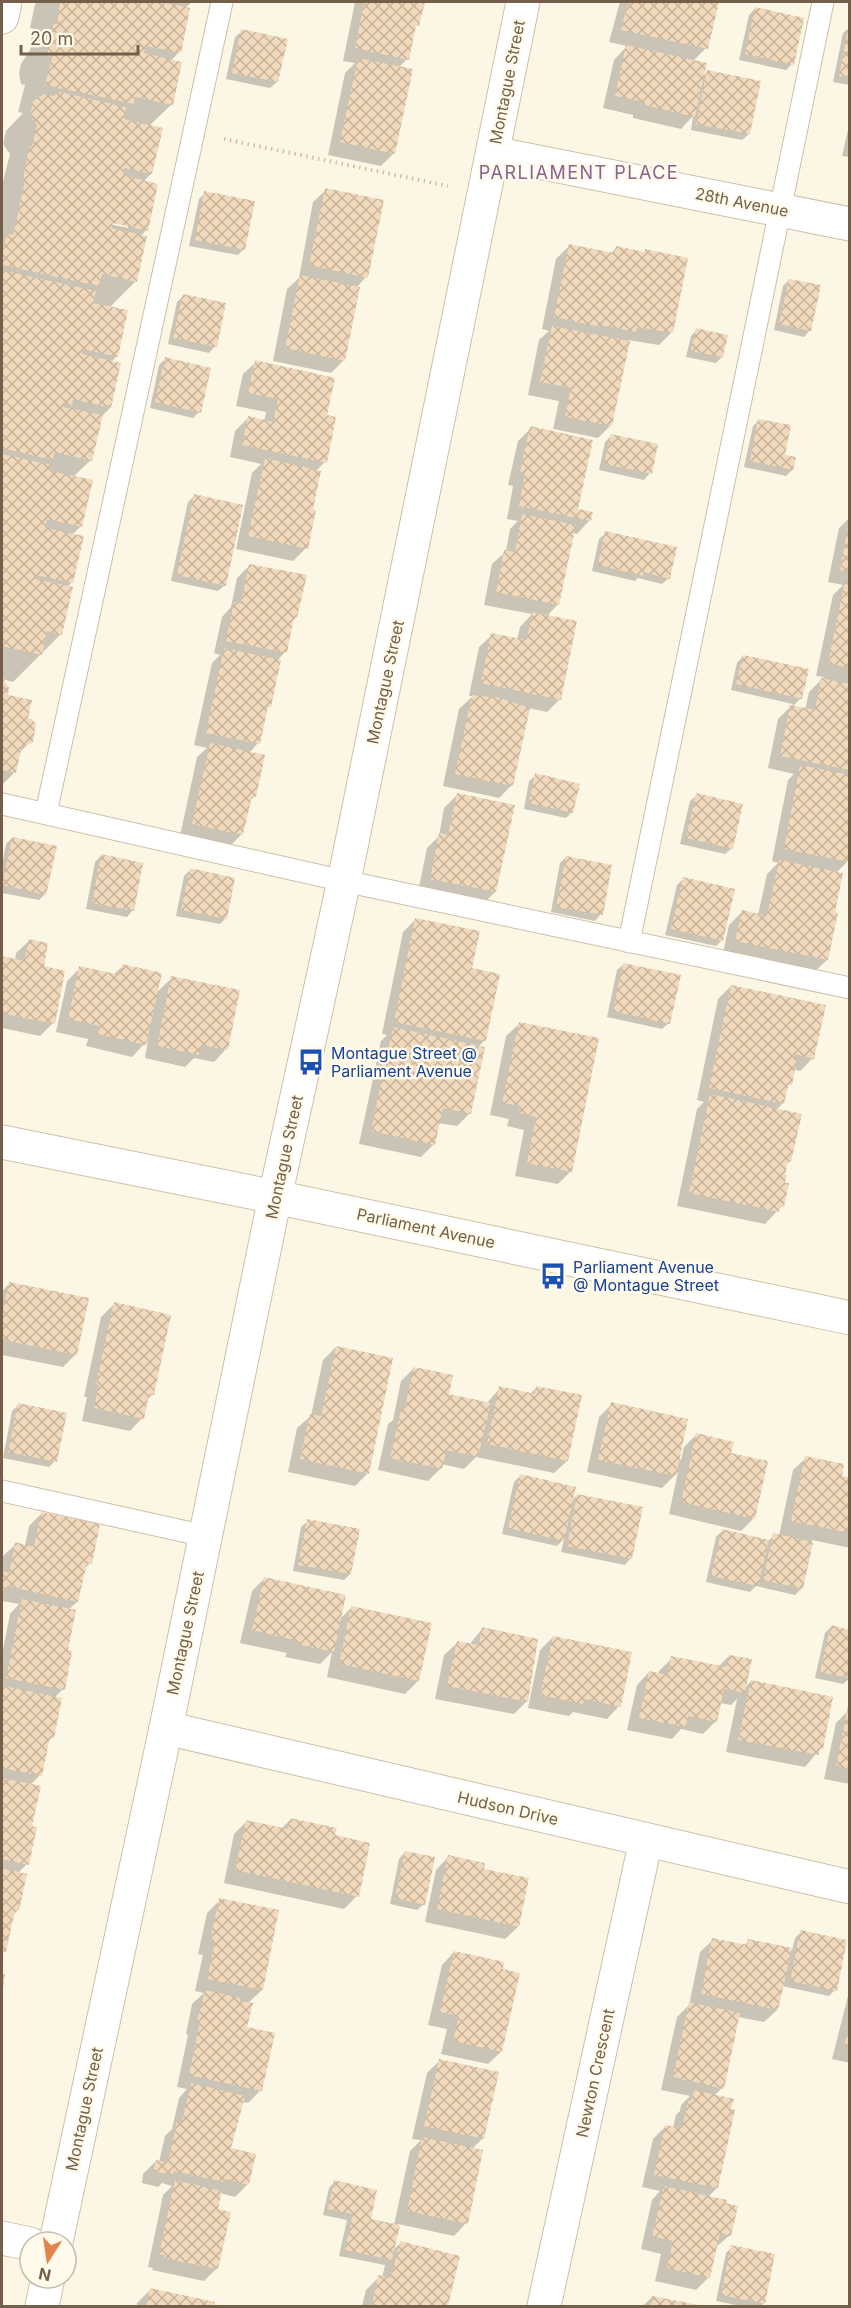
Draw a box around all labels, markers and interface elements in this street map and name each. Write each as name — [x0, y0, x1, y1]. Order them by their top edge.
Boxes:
scale bar — [21, 18, 138, 56]
street label: Montague Street — [485, 18, 529, 146]
text: 20 m — [30, 28, 73, 49]
district label: PARLIAMENT PLACE — [479, 162, 679, 183]
street label: 28th Avenue — [693, 183, 791, 221]
street label: Montague Street — [362, 618, 408, 746]
place label: Montague Street @ Parliament Avenue — [331, 1043, 477, 1081]
bus stop icon: Montague Street @ Parliament Avenue — [296, 1047, 326, 1077]
street label: Montague Street — [261, 1093, 307, 1221]
street label: Parliament Avenue — [355, 1204, 497, 1252]
place label: Parliament Avenue @ Montague Street — [573, 1257, 719, 1295]
bus stop icon: Parliament Avenue @ Montague Street — [538, 1261, 568, 1291]
street label: Montague Street — [162, 1569, 208, 1697]
street label: Hudson Drive — [456, 1787, 560, 1829]
street label: Newton Crescent — [572, 2007, 618, 2139]
street label: Montague Street — [61, 2045, 107, 2173]
north arrow — [18, 2230, 78, 2290]
text: N — [37, 2264, 53, 2286]

